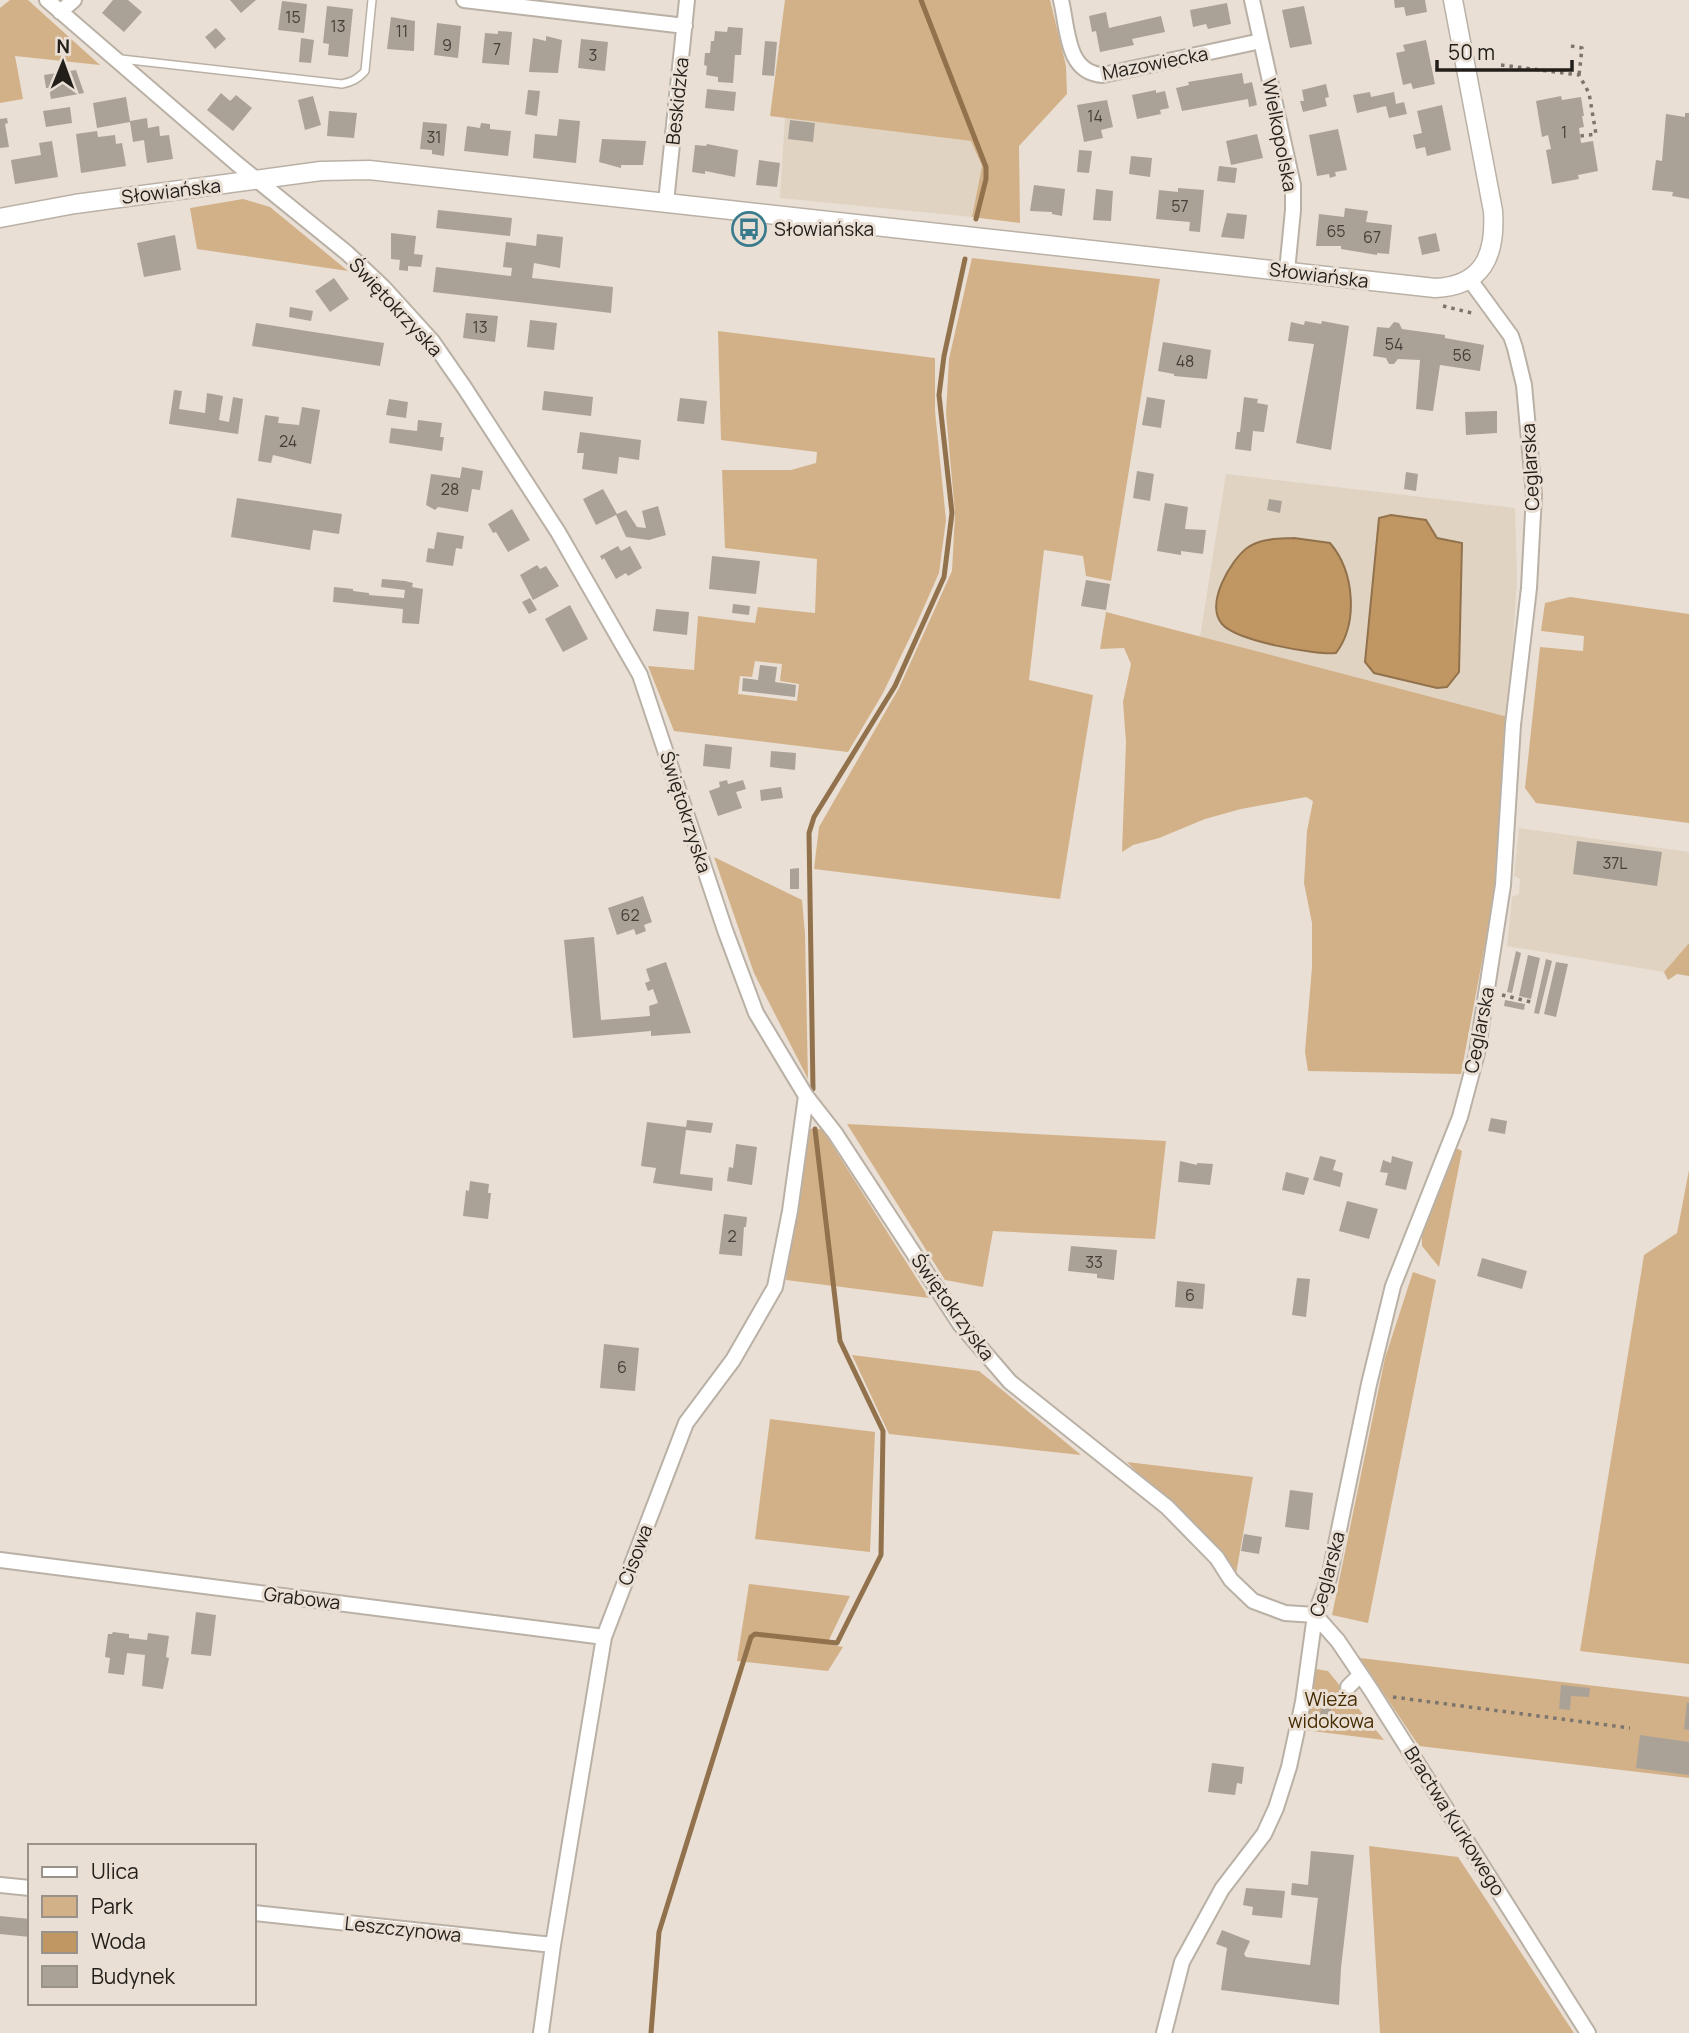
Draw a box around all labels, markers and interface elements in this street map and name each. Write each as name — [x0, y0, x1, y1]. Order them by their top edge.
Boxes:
house number: 15 — [285, 6, 301, 28]
house number: 13 — [330, 15, 346, 37]
house number: 11 — [396, 20, 408, 42]
north arrow — [28, 28, 98, 98]
scale bar — [1437, 28, 1572, 72]
text: N — [56, 33, 70, 59]
house number: 9 — [442, 34, 452, 56]
house number: 7 — [493, 38, 501, 60]
text: 50 m — [1448, 38, 1495, 66]
street label: Mazowiecka — [1100, 40, 1210, 86]
house number: 3 — [589, 44, 597, 66]
street label: Beskidzka — [659, 56, 695, 146]
street label: Wielkopolska — [1256, 76, 1304, 194]
house number: 14 — [1087, 105, 1103, 127]
house number: 1 — [1561, 121, 1567, 143]
house number: 31 — [426, 126, 442, 148]
street label: Słowiańska — [120, 172, 222, 210]
house number: 57 — [1171, 195, 1189, 217]
bus stop icon: Słowiańska — [730, 210, 768, 248]
place label: Słowiańska — [774, 216, 874, 242]
house number: 65 — [1326, 220, 1346, 242]
house number: 67 — [1363, 226, 1381, 248]
street label: Świętokrzyska — [343, 252, 449, 362]
street label: Słowiańska — [1268, 256, 1370, 294]
house number: 13 — [472, 316, 488, 338]
house number: 54 — [1385, 333, 1403, 355]
house number: 56 — [1452, 344, 1472, 366]
house number: 48 — [1176, 350, 1194, 372]
street label: Ceglarska — [1515, 423, 1545, 511]
house number: 24 — [279, 430, 297, 452]
house number: 28 — [441, 478, 459, 500]
street label: Świętokrzyska — [654, 748, 718, 876]
house number: 37L — [1602, 852, 1628, 874]
house number: 62 — [620, 904, 640, 926]
street label: Ceglarska — [1458, 985, 1500, 1075]
house number: 2 — [727, 1225, 737, 1247]
street label: Świętokrzyska — [905, 1248, 1001, 1366]
house number: 33 — [1085, 1251, 1103, 1273]
house number: 6 — [1185, 1284, 1195, 1306]
house number: 6 — [617, 1356, 627, 1378]
street label: Cisowa — [611, 1521, 659, 1589]
street label: Ceglarska — [1303, 1528, 1351, 1620]
street label: Grabowa — [262, 1580, 342, 1616]
park label: Wieża widokowa — [1288, 1686, 1374, 1734]
street label: Bractwa Kurkowego — [1398, 1741, 1512, 1901]
legend — [28, 1844, 256, 2005]
text: Ulica — [91, 1857, 139, 1885]
text: Park — [91, 1892, 133, 1920]
street label: Leszczynowa — [343, 1910, 463, 1948]
text: Woda — [91, 1927, 146, 1955]
text: Budynek — [91, 1962, 176, 1990]

